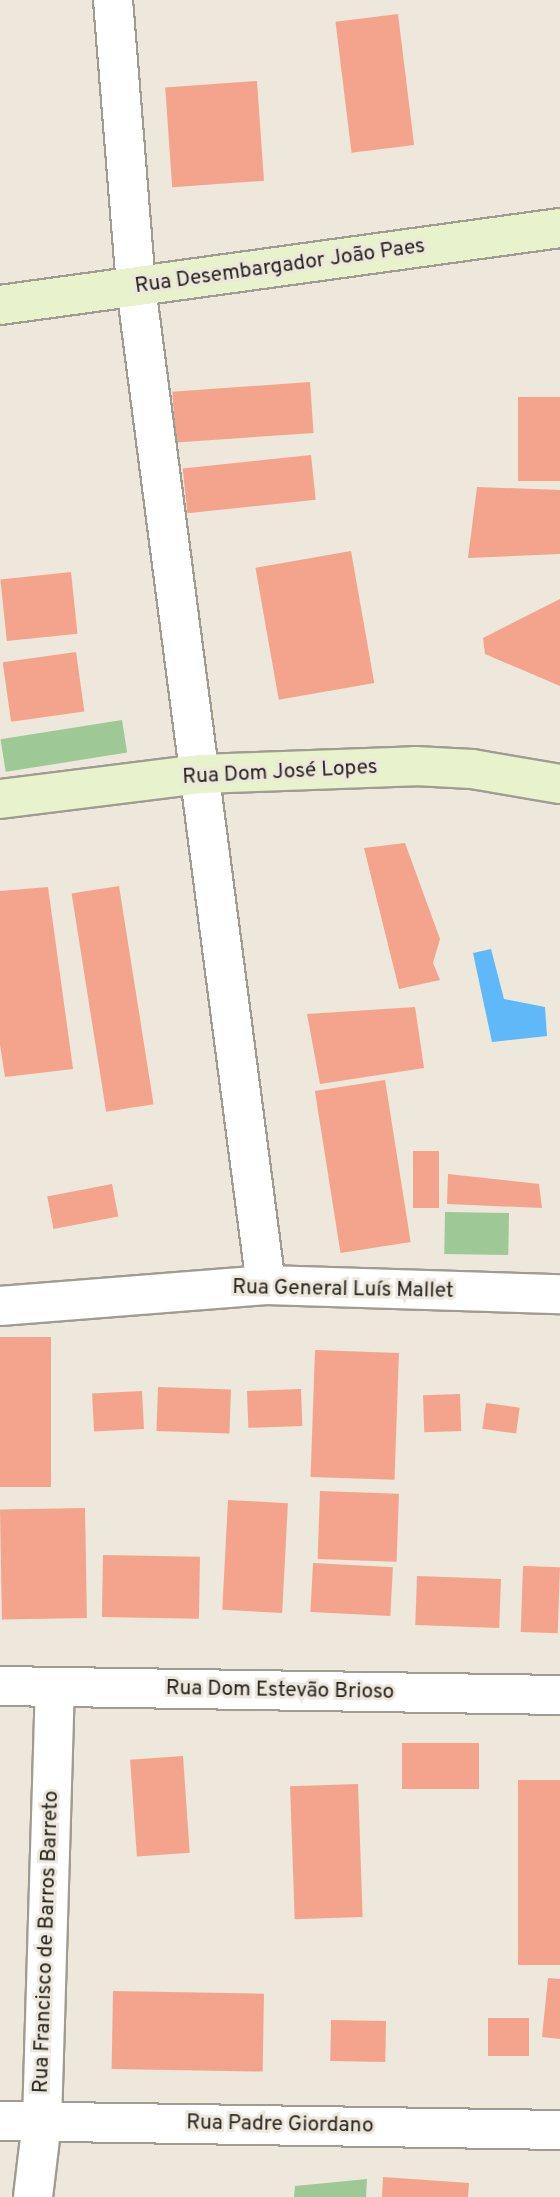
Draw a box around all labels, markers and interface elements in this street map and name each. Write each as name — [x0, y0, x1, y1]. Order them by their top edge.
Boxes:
street label: Rua Desembargador João Paes — [133, 234, 427, 300]
street label: Rua Dom José Lopes — [182, 755, 378, 791]
street label: Rua General Luís Mallet — [232, 1275, 454, 1305]
street label: Rua Dom Estevão Brioso — [166, 1676, 394, 1706]
street label: Rua Francisco de Barros Barreto — [29, 1790, 65, 2094]
street label: Rua Padre Giordano — [186, 2111, 374, 2139]

